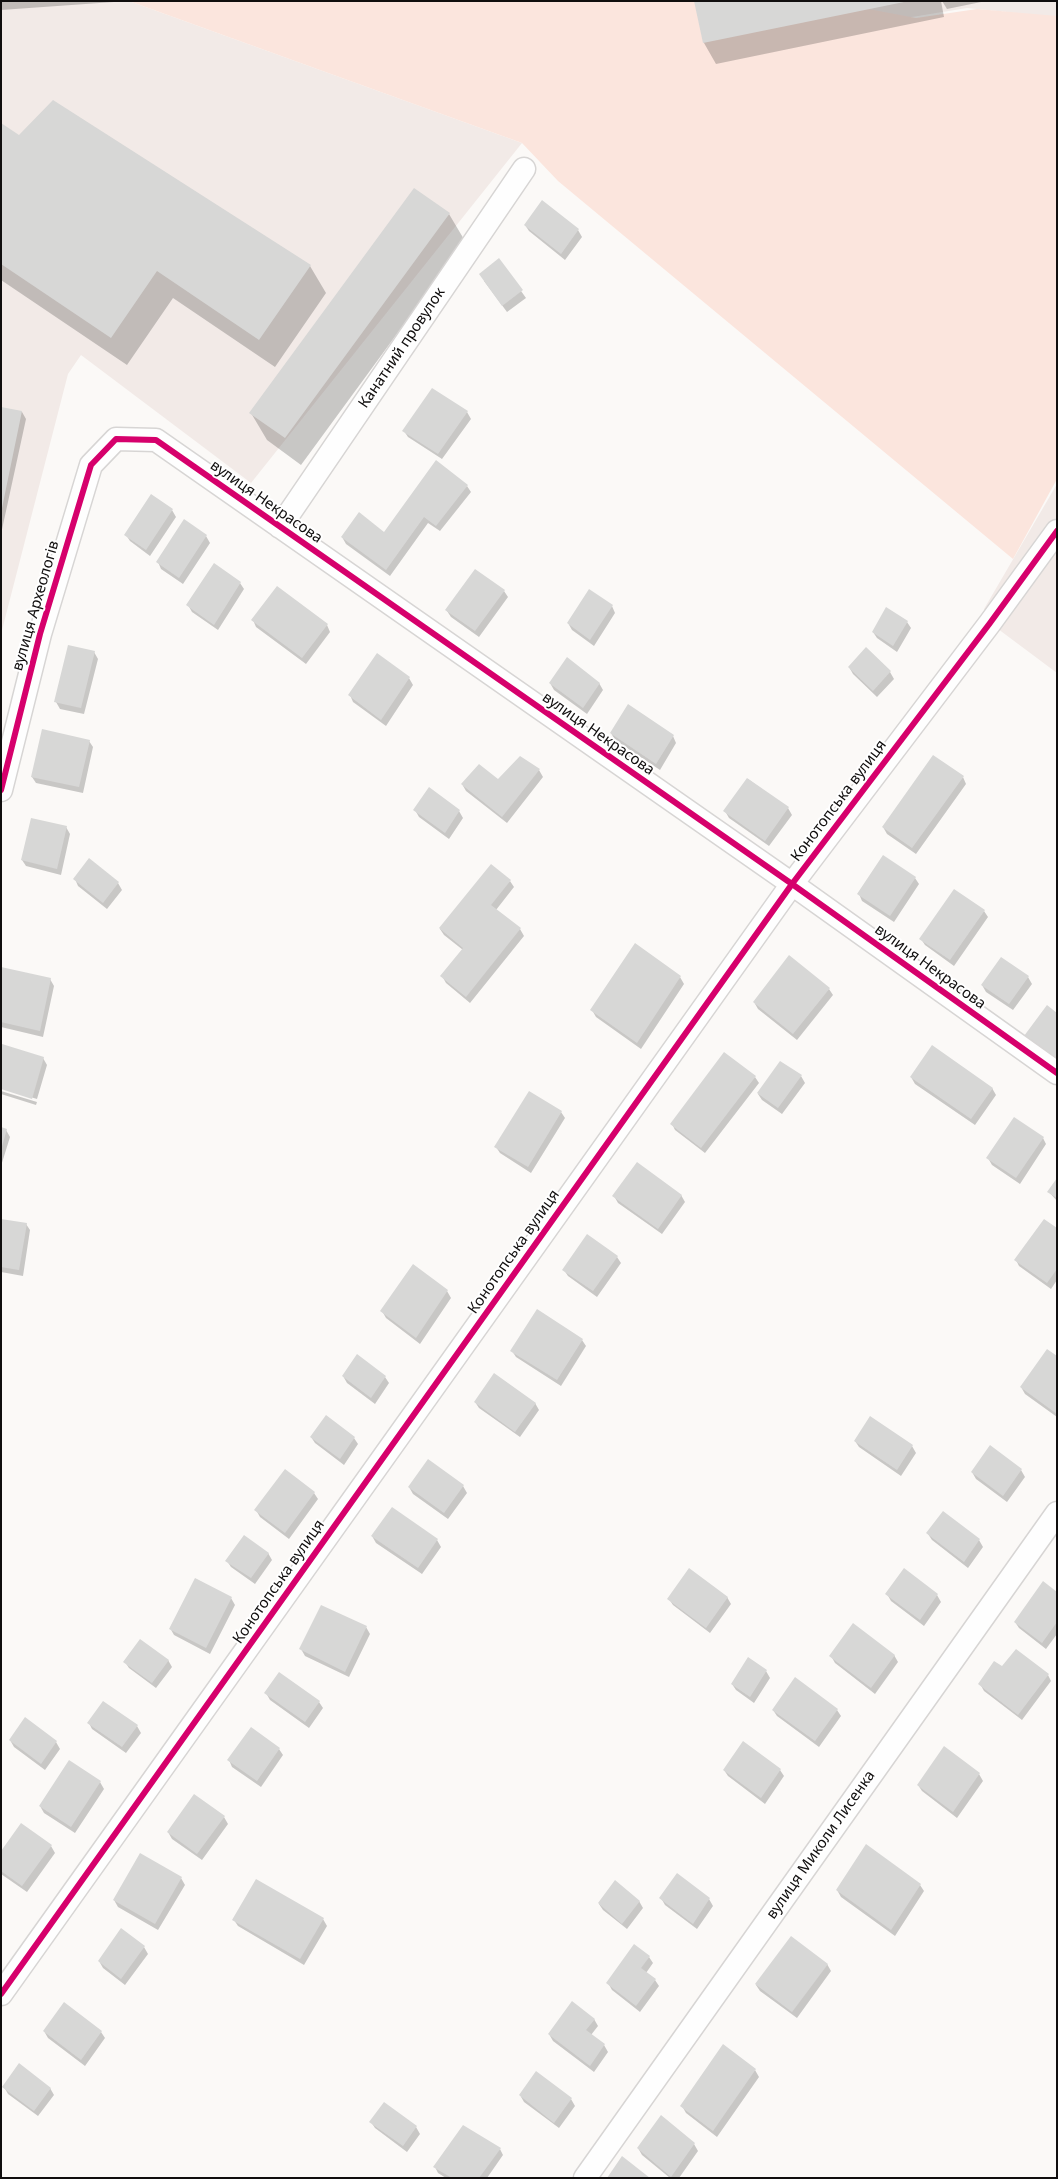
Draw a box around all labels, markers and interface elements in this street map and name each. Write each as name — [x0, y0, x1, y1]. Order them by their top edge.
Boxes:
street label: Канатний провулок — [355, 284, 449, 412]
street label: вулиця Некрасова — [206, 457, 326, 547]
street label: вулиця Археологів — [9, 539, 63, 673]
street label: вулиця Некрасова — [538, 689, 658, 779]
street label: Конотопська вулиця — [787, 737, 891, 865]
street label: вулиця Некрасова — [871, 921, 989, 1013]
street label: Конотопська вулиця — [464, 1186, 564, 1318]
street label: Конотопська вулиця — [229, 1516, 329, 1648]
street label: вулиця Миколи Лисенка — [763, 1767, 879, 1923]

